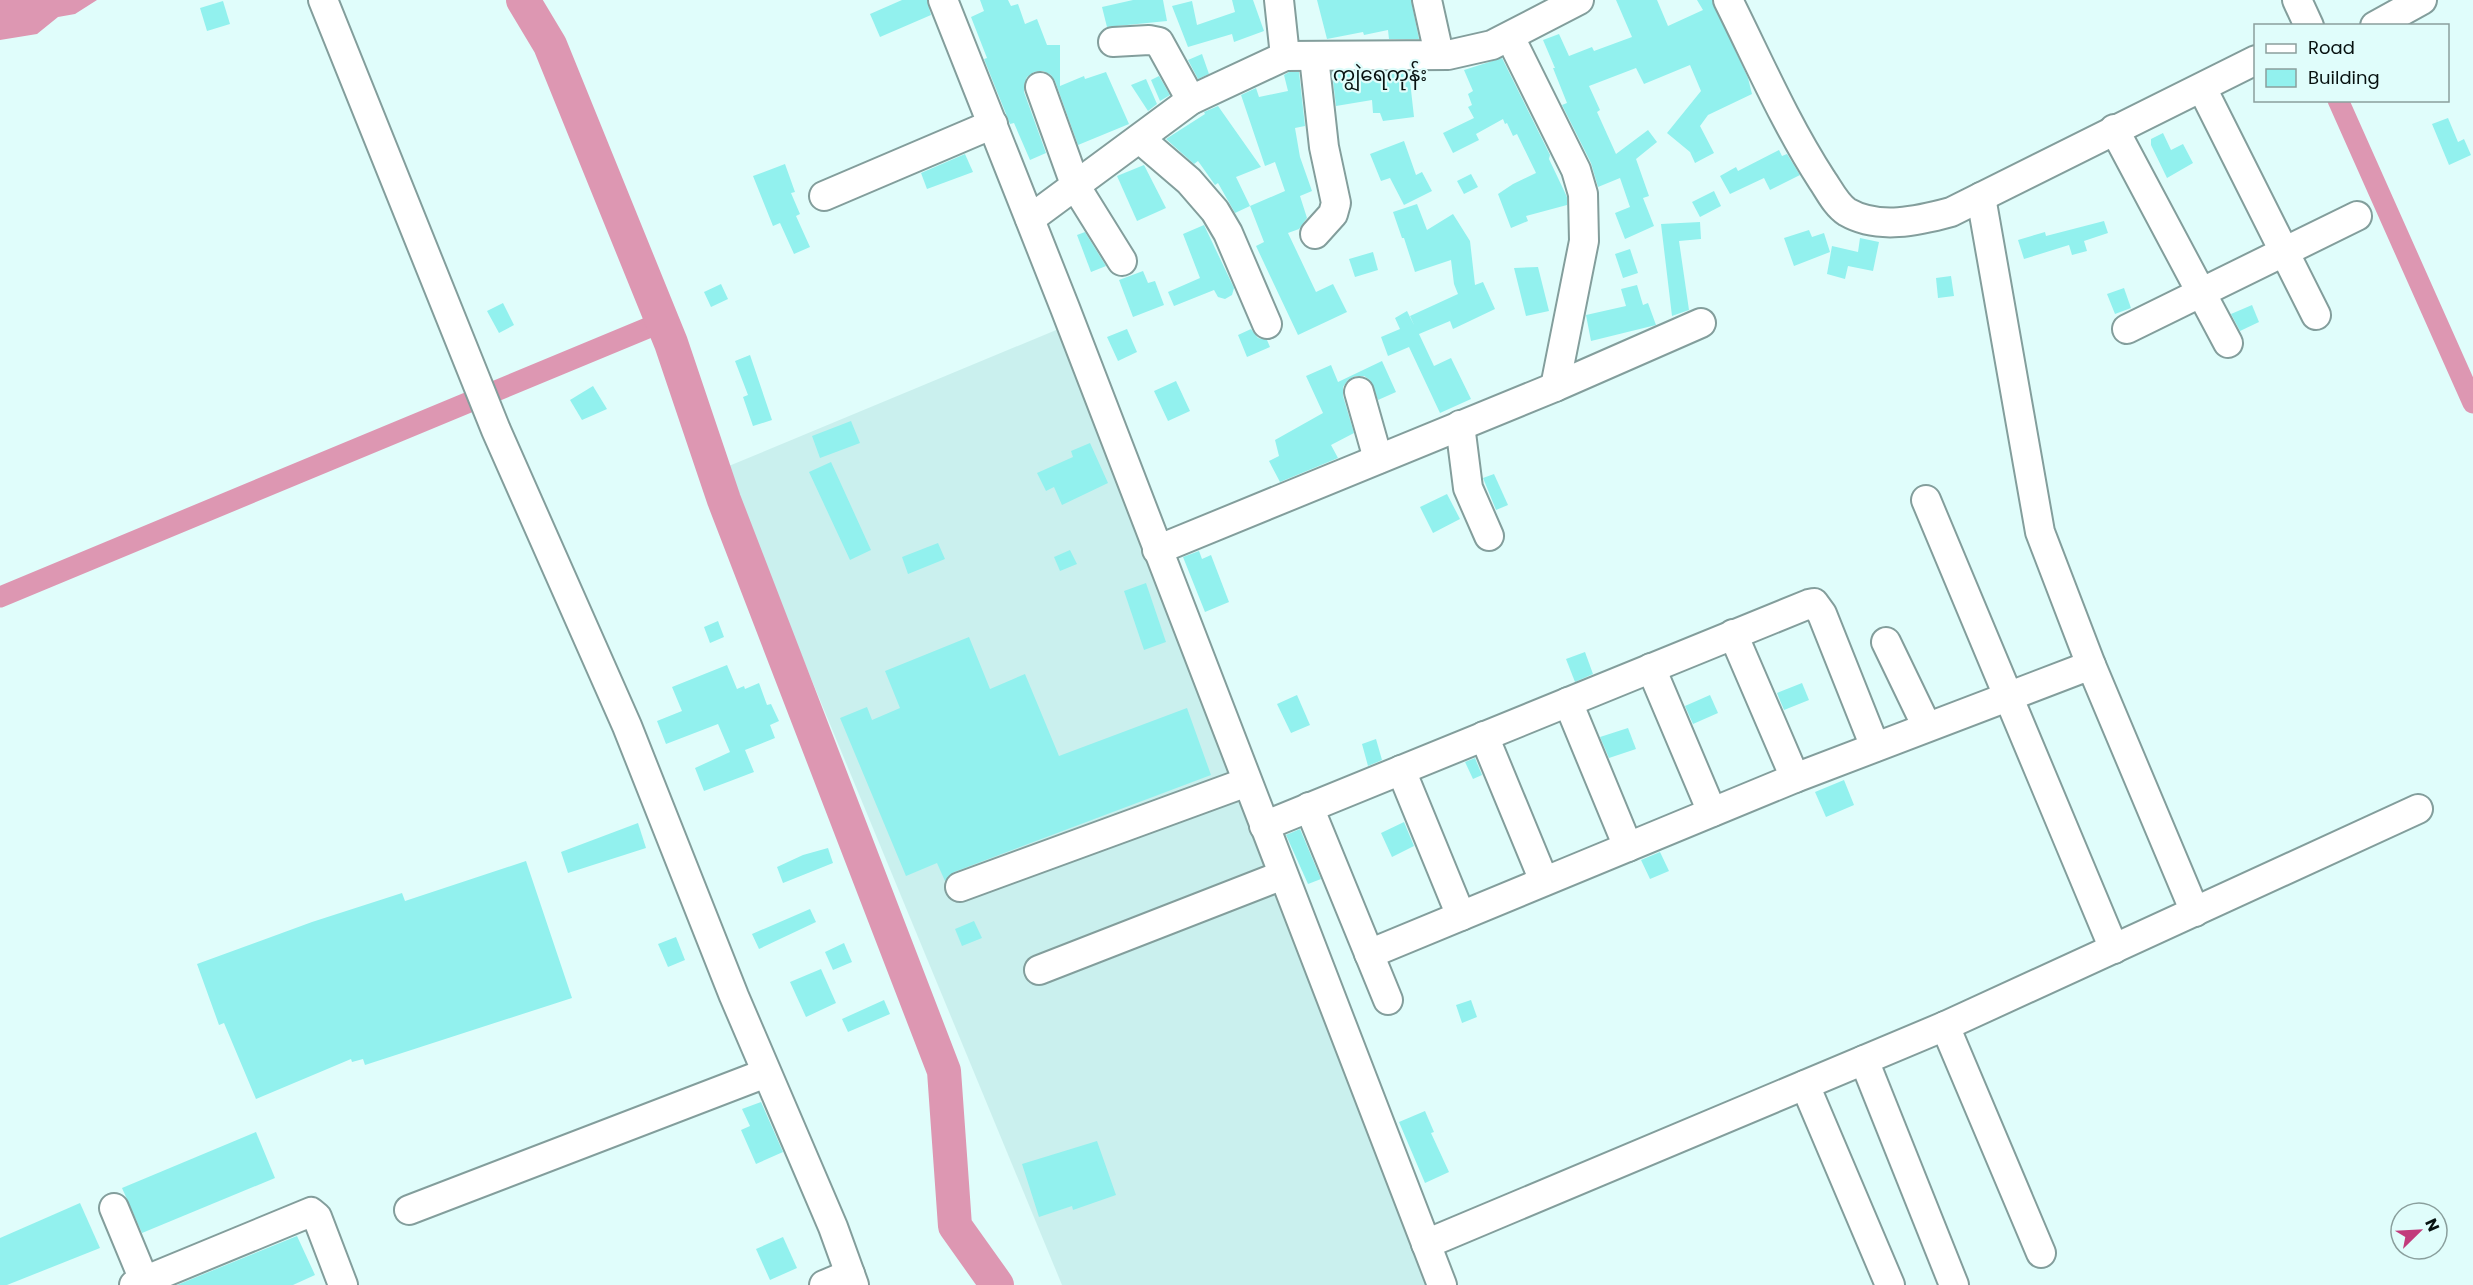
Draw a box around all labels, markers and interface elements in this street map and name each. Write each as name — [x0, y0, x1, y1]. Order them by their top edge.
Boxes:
legend — [2254, 24, 2449, 102]
text: Road — [2308, 35, 2355, 60]
district label: ကျွဲရေကုန်း — [1333, 60, 1427, 92]
text: Building — [2308, 65, 2380, 90]
north arrow — [2389, 1201, 2449, 1261]
text: N — [2419, 1215, 2445, 1235]

